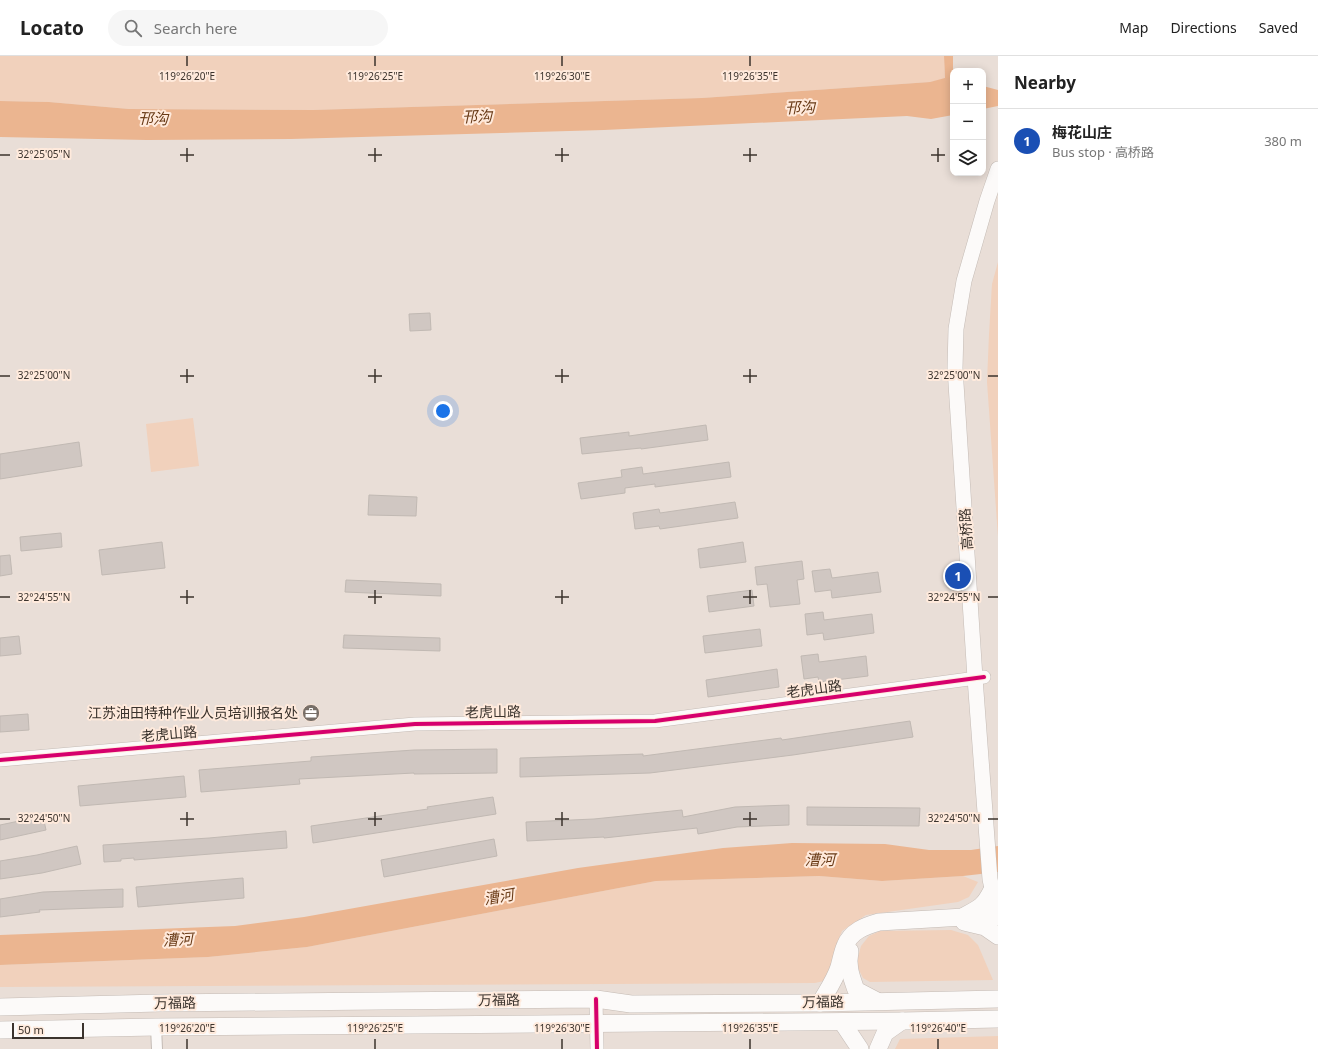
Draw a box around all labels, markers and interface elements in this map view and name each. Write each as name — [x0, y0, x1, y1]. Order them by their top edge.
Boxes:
search box — [108, 10, 388, 46]
text: Locato — [20, 15, 84, 41]
icon: search — [122, 17, 144, 39]
text: Search here — [154, 18, 237, 38]
text: Map — [1119, 18, 1148, 37]
text: Directions — [1170, 18, 1237, 37]
text: Saved — [1259, 18, 1298, 37]
map controls — [950, 68, 986, 176]
button: + — [950, 68, 986, 104]
text: 119°26'20"E — [159, 69, 215, 83]
text: 119°26'25"E — [347, 69, 403, 83]
text: 119°26'30"E — [534, 69, 590, 83]
text: 119°26'35"E — [722, 69, 778, 83]
text: Nearby — [1014, 71, 1076, 94]
water label: 邗沟 — [785, 96, 817, 118]
button: − — [950, 104, 986, 140]
water label: 邗沟 — [462, 105, 494, 127]
water label: 邗沟 — [138, 108, 170, 128]
text: 梅花山庄 — [1052, 122, 1112, 142]
text: 1 — [1023, 132, 1031, 150]
text: 380 m — [1264, 132, 1302, 150]
button: layers — [950, 140, 986, 176]
text: Bus stop · 高桥路 — [1052, 143, 1154, 161]
text: 32°25'05"N — [18, 147, 70, 161]
text: 32°25'00"N — [18, 368, 70, 382]
text: 32°25'00"N — [928, 368, 980, 382]
your location — [433, 401, 453, 421]
street label: 高桥路 — [955, 507, 976, 551]
pin: 1 — [945, 561, 971, 591]
text: 32°24'55"N — [18, 590, 70, 604]
text: 32°24'55"N — [928, 590, 980, 604]
street label: 老虎山路 — [785, 675, 843, 702]
street label: 老虎山路 — [465, 702, 521, 721]
place label: 江苏油田特种作业人员培训报名处 — [88, 703, 298, 722]
office icon: 江苏油田特种作业人员培训报名处 — [301, 703, 321, 723]
street label: 老虎山路 — [140, 722, 198, 745]
text: 32°24'50"N — [18, 811, 70, 825]
text: 32°24'50"N — [928, 811, 980, 825]
water label: 漕河 — [805, 849, 838, 869]
water label: 漕河 — [482, 883, 518, 908]
water label: 漕河 — [162, 928, 196, 950]
street label: 万福路 — [478, 990, 520, 1009]
street label: 万福路 — [802, 992, 844, 1011]
street label: 万福路 — [154, 993, 196, 1012]
scale bar — [12, 1021, 84, 1040]
text: 119°26'20"E — [159, 1021, 215, 1035]
text: 119°26'25"E — [347, 1021, 403, 1035]
text: 119°26'30"E — [534, 1021, 590, 1035]
text: 119°26'35"E — [722, 1021, 778, 1035]
text: 119°26'40"E — [910, 1021, 966, 1035]
text: 50 m — [18, 1022, 44, 1037]

